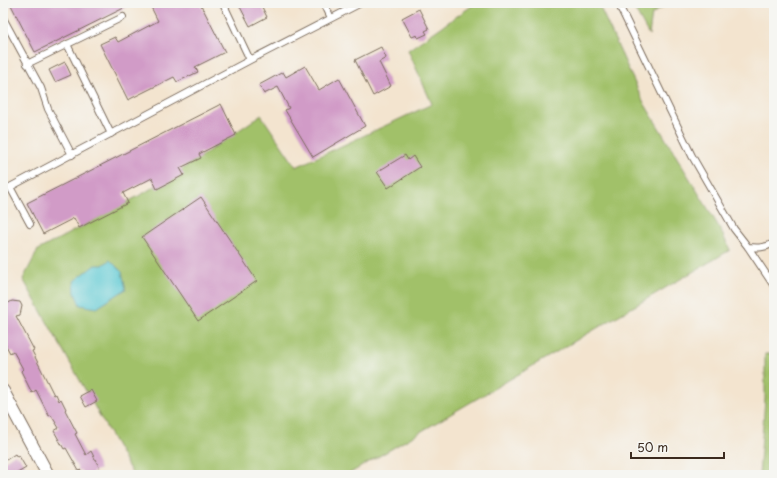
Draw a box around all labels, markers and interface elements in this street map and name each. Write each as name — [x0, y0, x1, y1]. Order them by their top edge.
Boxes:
scale bar — [631, 434, 724, 460]
text: 50 m — [637, 438, 668, 456]

